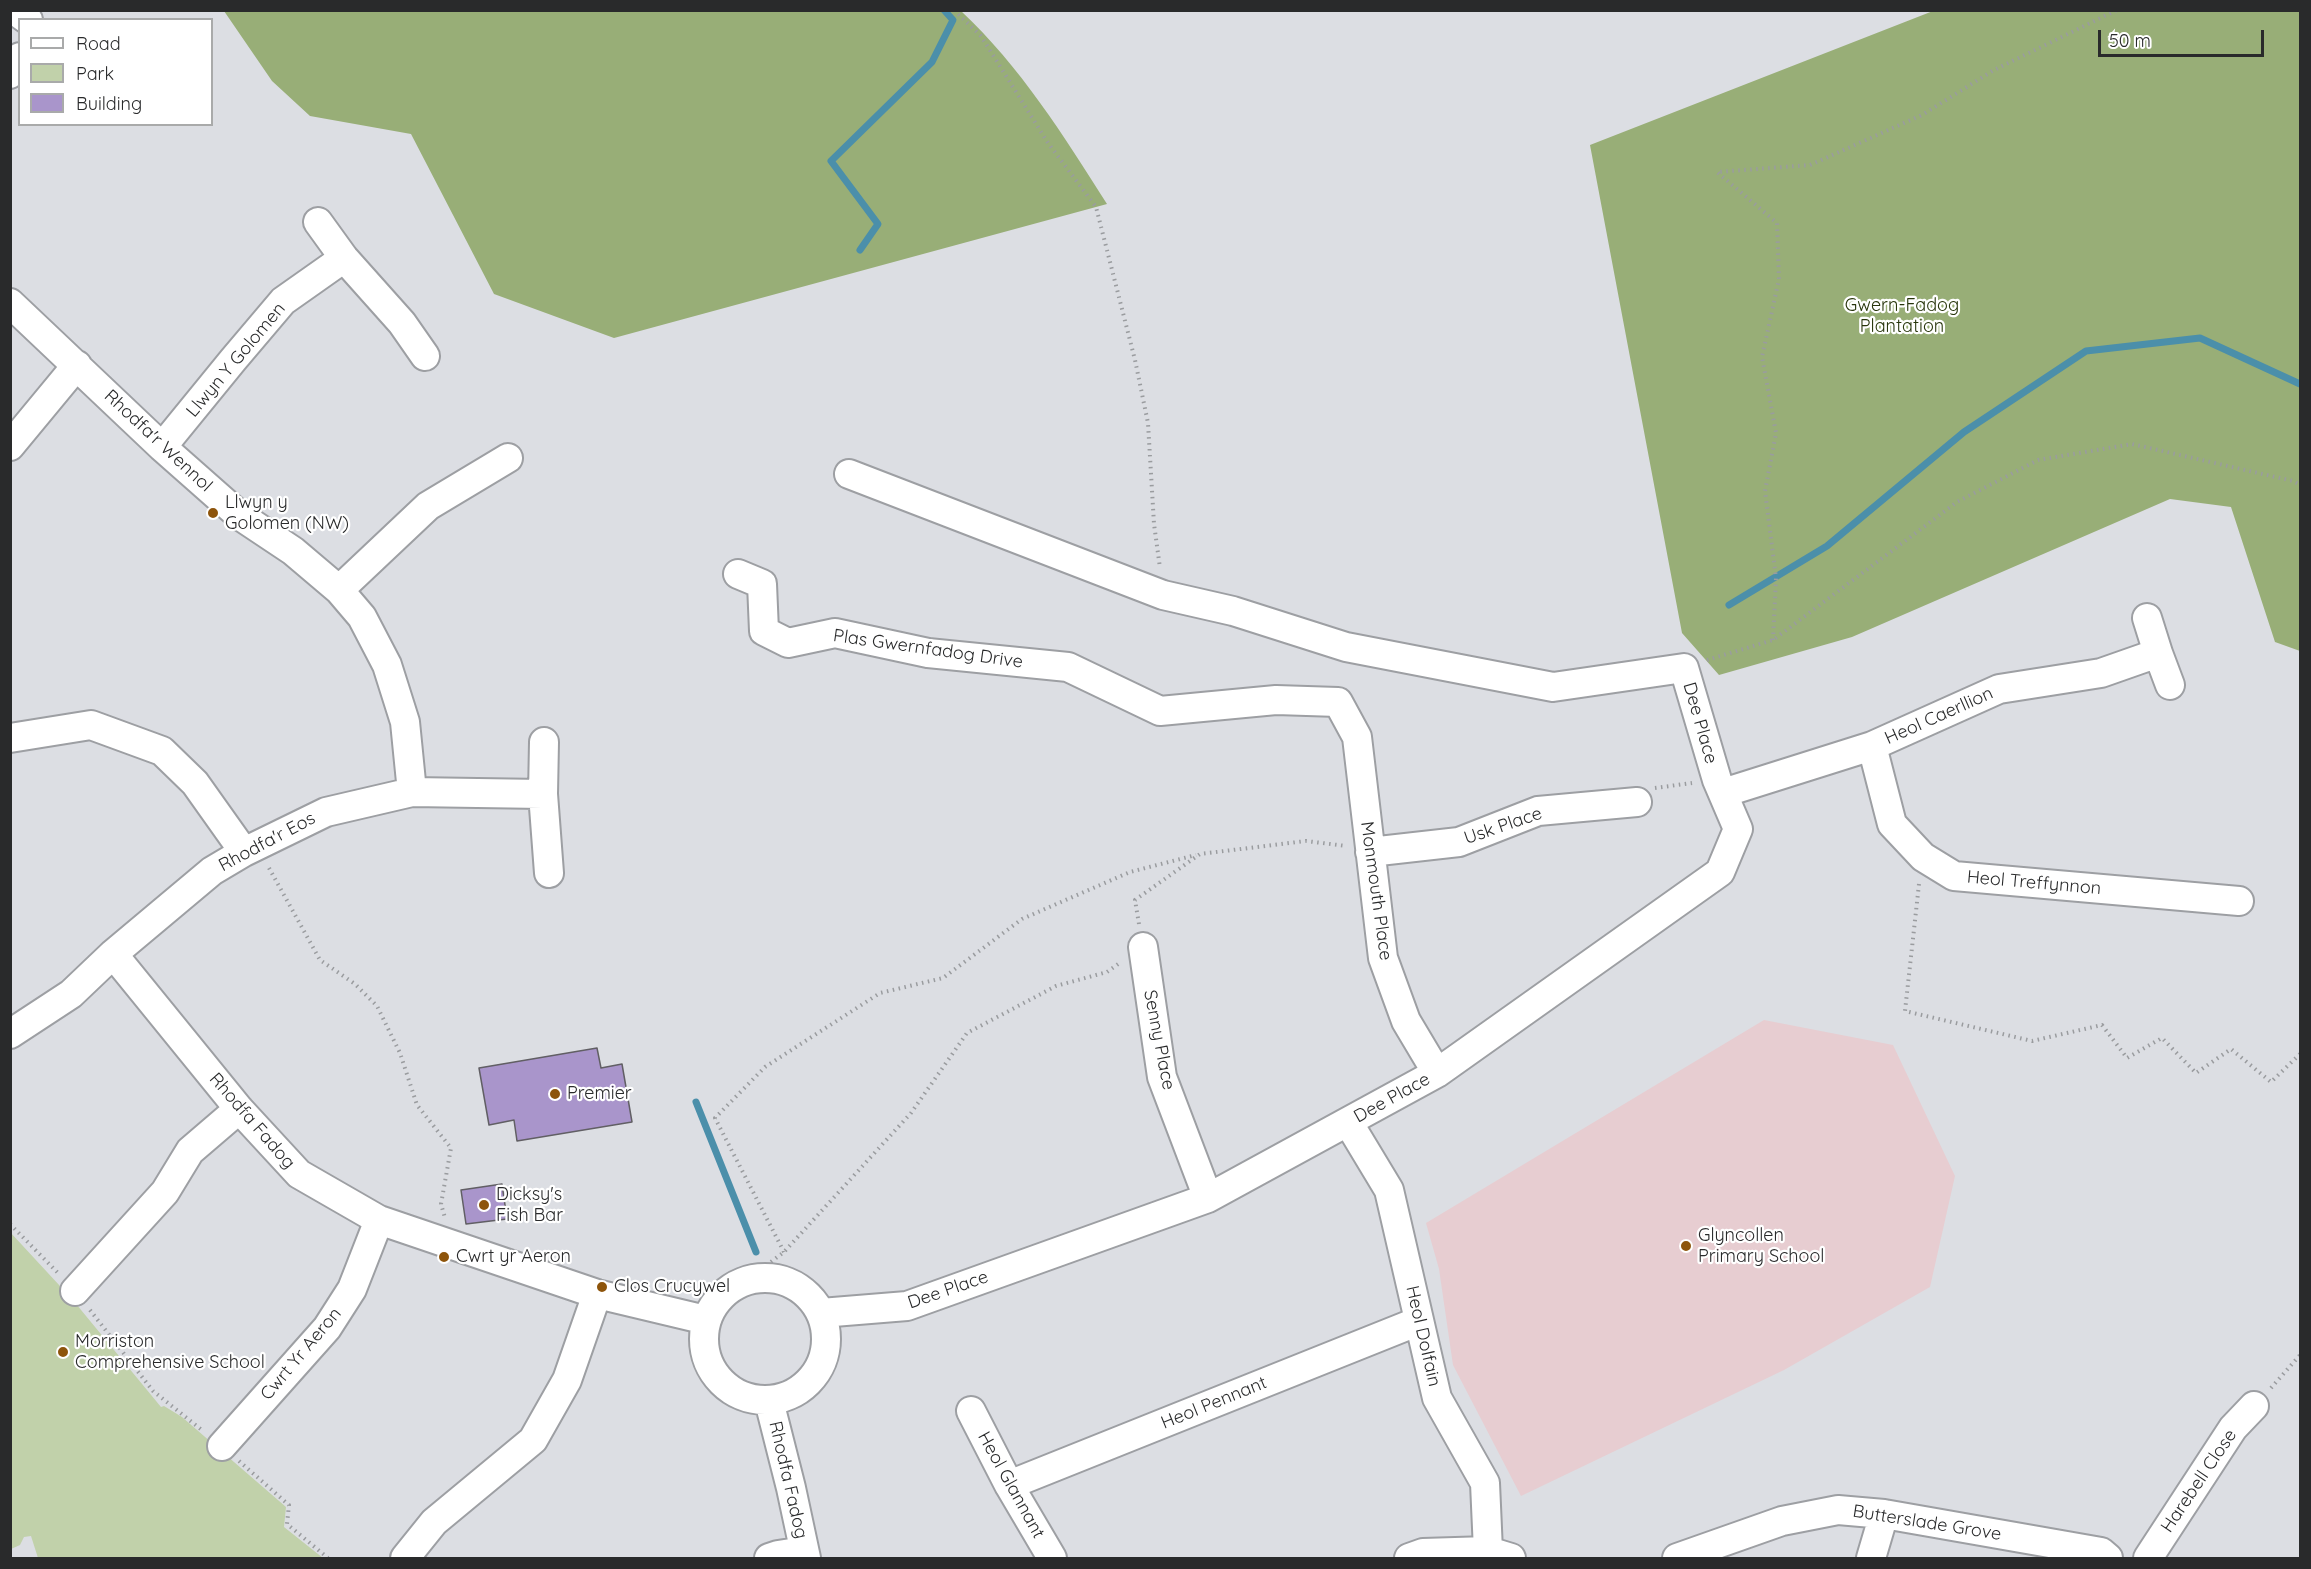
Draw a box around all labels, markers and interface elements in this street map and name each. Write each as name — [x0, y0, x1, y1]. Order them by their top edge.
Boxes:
legend — [18, 18, 213, 126]
scale bar — [2101, 18, 2268, 56]
text: 50 m — [2109, 29, 2151, 52]
text: Road — [76, 32, 121, 55]
text: Park — [76, 62, 114, 85]
text: Building — [76, 92, 142, 115]
park label: Gwern-Fadog Plantation — [1845, 295, 1959, 338]
street label: Llwyn Y Golomen — [182, 298, 290, 422]
street label: Rhodfa'r Wennol — [99, 385, 217, 497]
place label: Llwyn y Golomen (NW) — [225, 492, 349, 534]
marker: Llwyn y Golomen (NW) — [206, 506, 220, 520]
street label: Plas Gwernfadog Drive — [832, 625, 1024, 673]
street label: Dee Place — [1678, 680, 1722, 766]
street label: Heol Caerllion — [1882, 682, 1996, 750]
street label: Usk Place — [1461, 803, 1545, 849]
street label: Rhodfa'r Eos — [215, 808, 319, 876]
street label: Monmouth Place — [1356, 820, 1396, 962]
street label: Heol Treffynnon — [1966, 866, 2102, 900]
street label: Senny Place — [1139, 988, 1179, 1092]
street label: Dee Place — [1350, 1068, 1434, 1128]
street label: Rhodfa Fadog — [204, 1069, 300, 1173]
place label: Premier — [567, 1083, 632, 1105]
marker: Premier — [548, 1087, 562, 1101]
place label: Dicksy's Fish Bar — [496, 1184, 563, 1226]
marker: Dicksy's Fish Bar — [477, 1198, 491, 1212]
place label: Glyncollen Primary School — [1698, 1225, 1824, 1268]
marker: Glyncollen Primary School — [1679, 1239, 1693, 1253]
place label: Cwrt yr Aeron — [456, 1246, 571, 1268]
marker: Cwrt yr Aeron — [437, 1250, 451, 1264]
street label: Dee Place — [905, 1266, 991, 1314]
place label: Clos Crucywel — [614, 1276, 730, 1298]
marker: Clos Crucywel — [595, 1280, 609, 1294]
street label: Heol Dolfain — [1401, 1283, 1445, 1389]
street label: Cwrt Yr Aeron — [256, 1303, 346, 1405]
place label: Morriston Comprehensive School — [75, 1331, 265, 1374]
marker: Morriston Comprehensive School — [56, 1345, 70, 1359]
street label: Heol Pennant — [1158, 1372, 1270, 1434]
street label: Rhodfa Fadog — [764, 1419, 812, 1541]
street label: Harebell Close — [2156, 1425, 2242, 1537]
street label: Heol Glannant — [973, 1428, 1049, 1542]
street label: Butterslade Grove — [1851, 1501, 2003, 1545]

